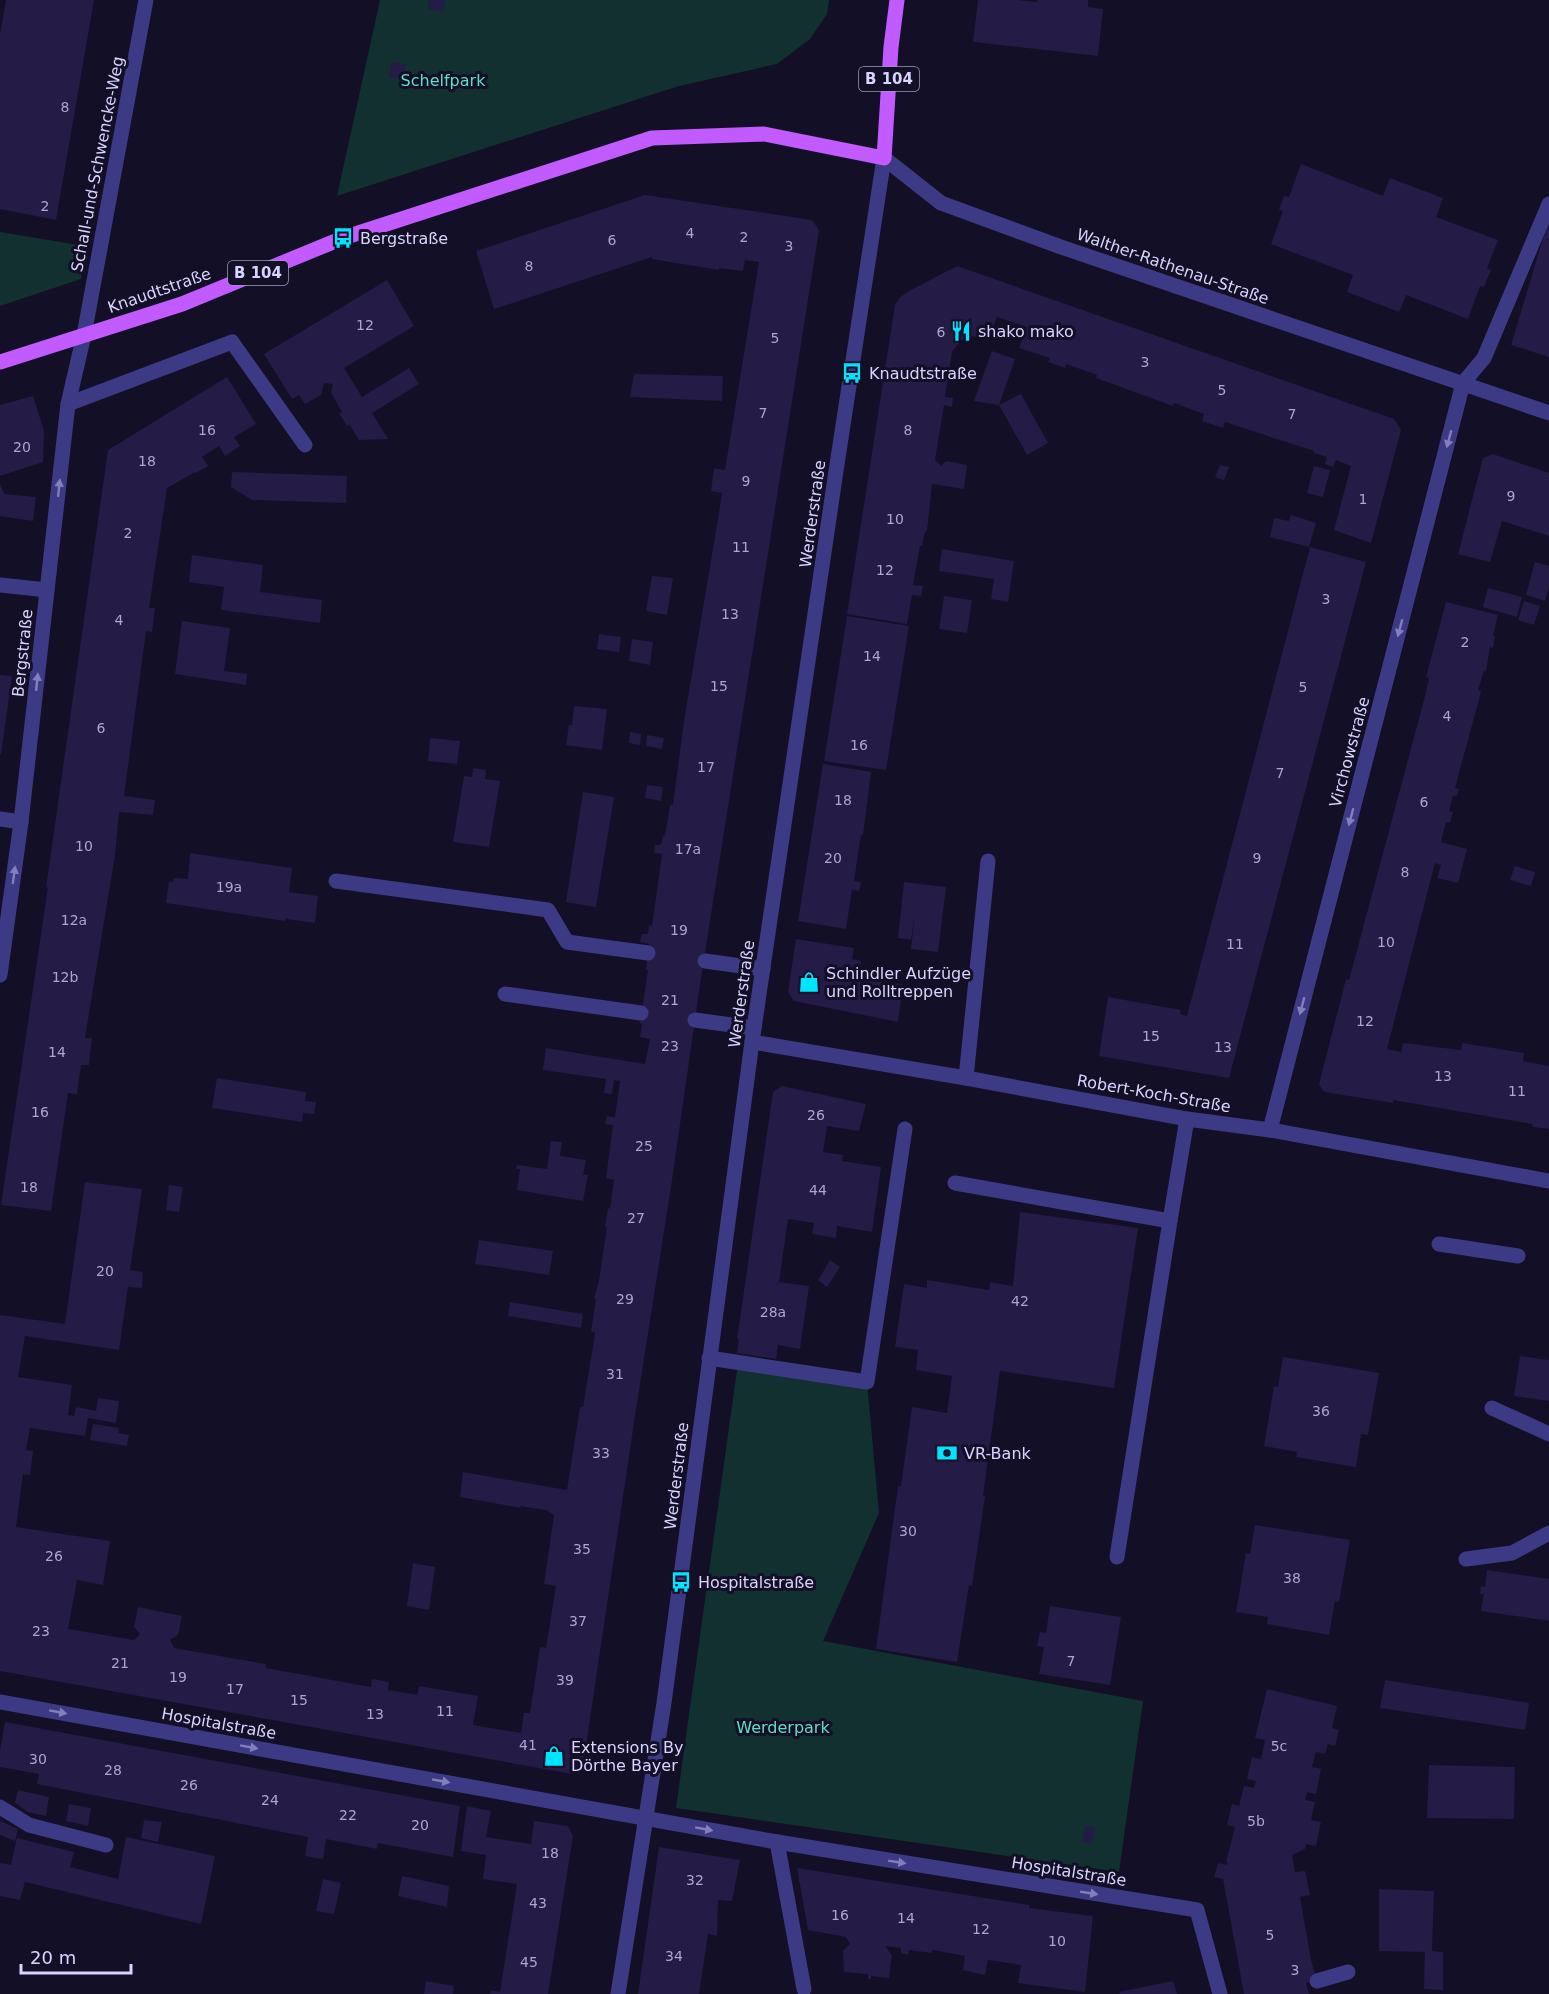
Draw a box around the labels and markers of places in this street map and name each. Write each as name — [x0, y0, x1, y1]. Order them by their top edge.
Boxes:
bus stop icon: Bergstraße — [331, 226, 355, 250]
place label: Bergstraße — [360, 229, 448, 248]
restaurant icon: shako mako — [949, 319, 973, 343]
place label: shako mako — [978, 322, 1074, 341]
bus stop icon: Knaudtstraße — [840, 361, 864, 385]
place label: Knaudtstraße — [869, 364, 977, 383]
place label: Schindler Aufzüge und Rolltreppen — [826, 964, 971, 1001]
shop icon: Schindler Aufzüge und Rolltreppen — [797, 970, 821, 994]
bank icon: VR-Bank — [935, 1441, 959, 1465]
place label: VR-Bank — [964, 1444, 1032, 1463]
bus stop icon: Hospitalstraße — [669, 1570, 693, 1594]
place label: Hospitalstraße — [698, 1573, 814, 1592]
place label: Extensions By Dörthe Bayer — [571, 1738, 683, 1775]
shop icon: Extensions By Dörthe Bayer — [542, 1744, 566, 1768]

